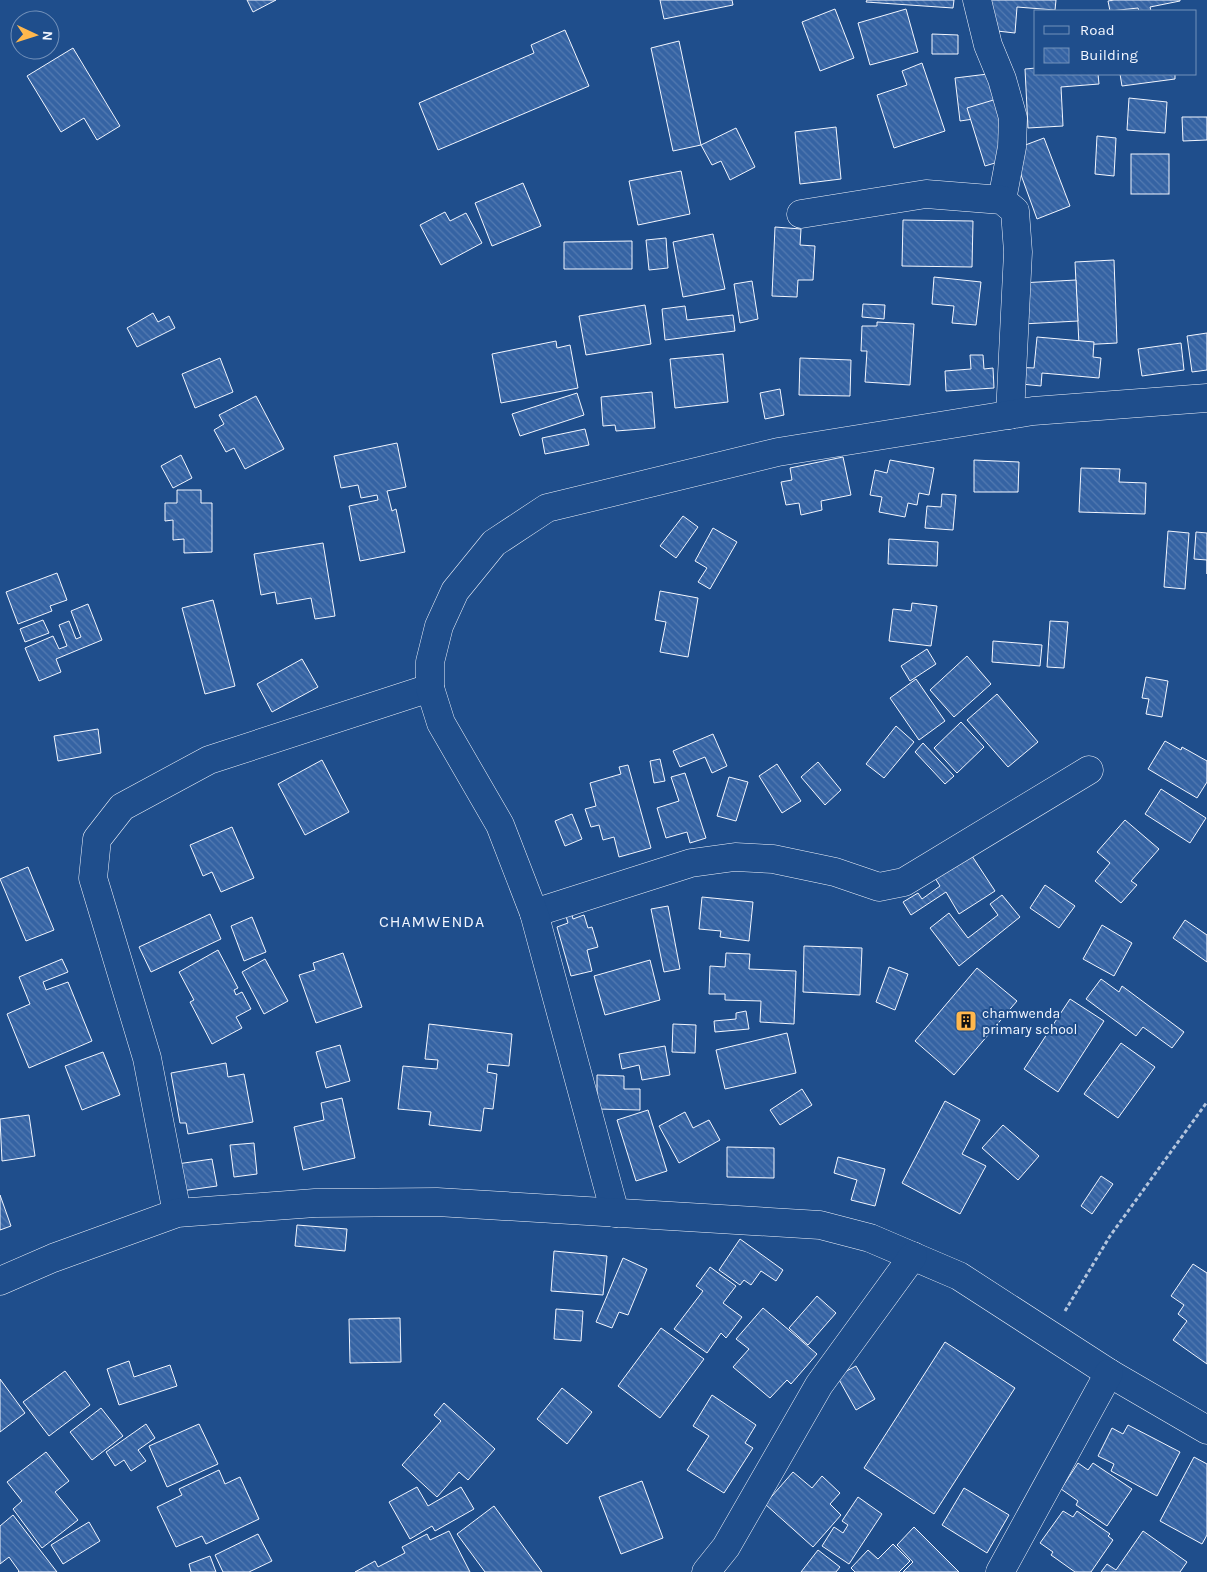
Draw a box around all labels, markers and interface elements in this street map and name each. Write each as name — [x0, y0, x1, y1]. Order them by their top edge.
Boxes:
north arrow — [10, 10, 60, 60]
legend — [1034, 10, 1197, 75]
text: Road — [1080, 21, 1115, 39]
text: N — [39, 30, 56, 41]
text: Building — [1080, 46, 1138, 64]
district label: CHAMWENDA — [379, 912, 485, 931]
place label: chamwenda primary school — [982, 1005, 1077, 1038]
building icon: chamwenda primary school — [954, 1009, 978, 1033]

